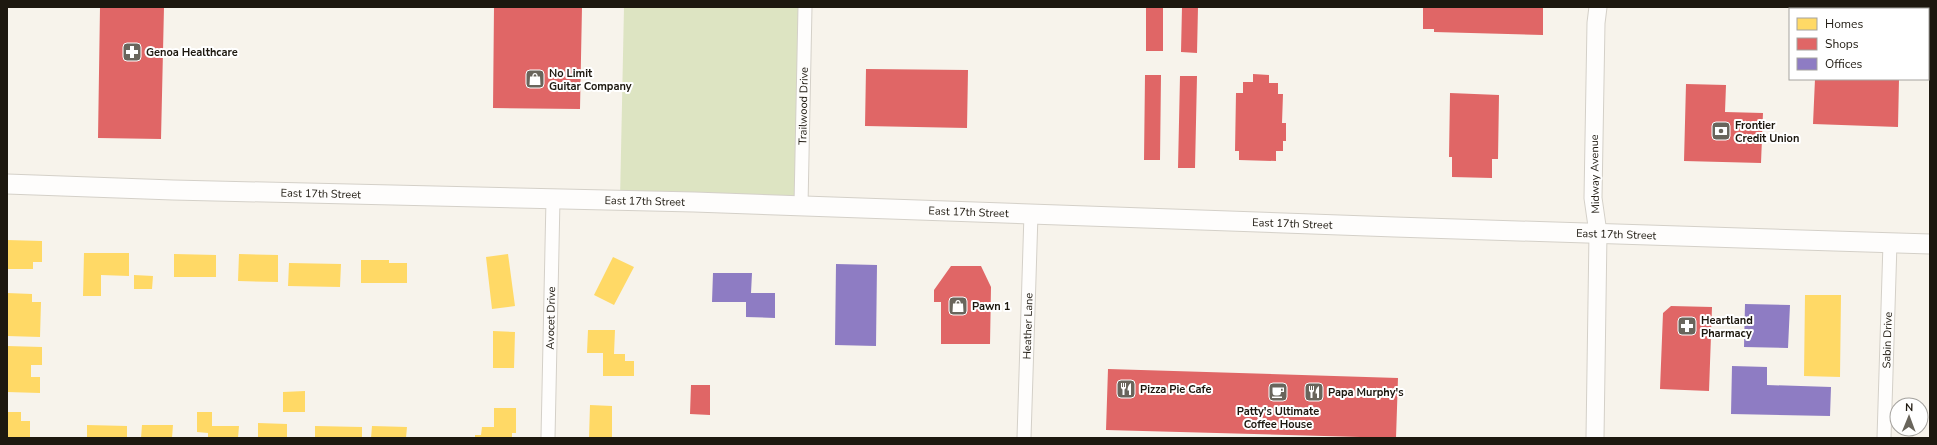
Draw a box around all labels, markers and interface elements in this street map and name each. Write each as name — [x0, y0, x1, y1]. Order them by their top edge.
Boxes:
legend — [1789, 8, 1929, 80]
text: Homes — [1825, 16, 1863, 32]
text: Shops — [1825, 36, 1859, 52]
pharmacy icon: Genoa Healthcare — [121, 41, 143, 63]
place label: Genoa Healthcare — [146, 45, 238, 60]
text: Offices — [1825, 56, 1863, 72]
place label: No Limit Guitar Company — [549, 66, 632, 94]
street label: Trailwood Drive — [795, 67, 811, 145]
shop icon: No Limit Guitar Company — [524, 68, 546, 90]
place label: Frontier Credit Union — [1735, 118, 1799, 146]
bank icon: Frontier Credit Union — [1710, 120, 1732, 142]
street label: Midway Avenue — [1587, 134, 1603, 214]
street label: East 17th Street — [281, 185, 361, 202]
street label: East 17th Street — [604, 192, 685, 209]
street label: East 17th Street — [928, 203, 1009, 221]
street label: East 17th Street — [1252, 214, 1333, 232]
street label: East 17th Street — [1576, 225, 1657, 243]
street label: Avocet Drive — [542, 286, 559, 350]
street label: Heather Lane — [1019, 292, 1036, 360]
shop icon: Pawn 1 — [947, 295, 969, 317]
place label: Pawn 1 — [972, 299, 1010, 314]
street label: Sabin Drive — [1879, 311, 1895, 369]
place label: Heartland Pharmacy — [1701, 313, 1753, 341]
pharmacy icon: Heartland Pharmacy — [1676, 315, 1698, 337]
restaurant icon: Pizza Pie Cafe — [1115, 378, 1137, 400]
cafe icon: Patty's Ultimate Coffee House — [1267, 381, 1289, 403]
restaurant icon: Papa Murphy's — [1303, 381, 1325, 403]
place label: Pizza Pie Cafe — [1140, 382, 1211, 397]
place label: Papa Murphy's — [1328, 385, 1404, 400]
north arrow — [1889, 397, 1929, 437]
text: N — [1905, 400, 1913, 415]
place label: Patty's Ultimate Coffee House — [1237, 404, 1319, 432]

